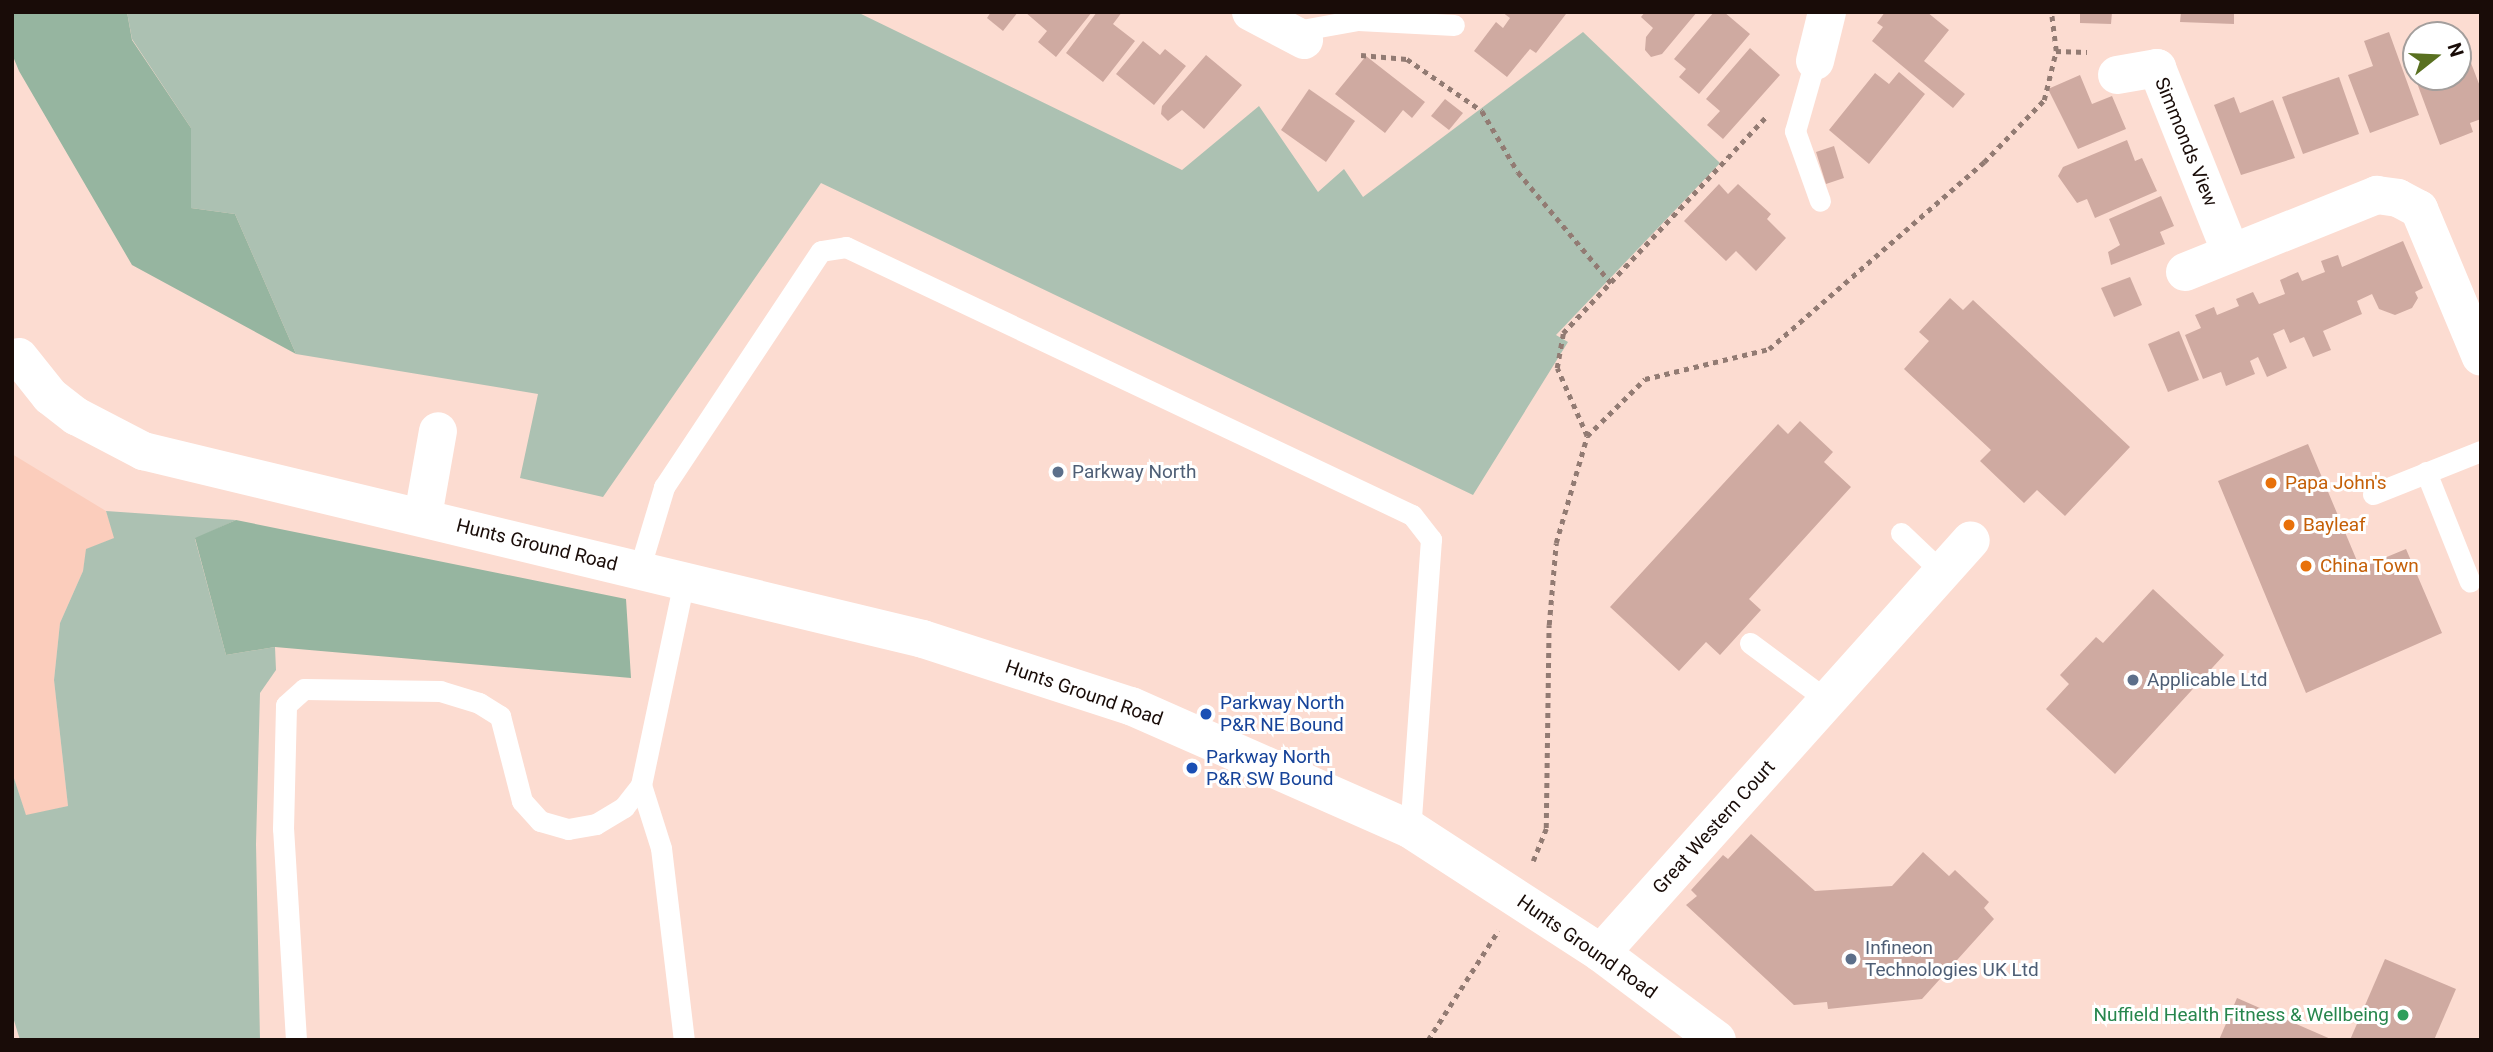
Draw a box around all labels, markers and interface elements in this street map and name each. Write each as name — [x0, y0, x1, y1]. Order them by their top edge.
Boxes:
north arrow — [2402, 21, 2472, 91]
text: N — [2443, 40, 2469, 60]
street label: Simmonds View — [2150, 74, 2222, 210]
place label: Parkway North — [1072, 461, 1196, 483]
marker: Parkway North — [1050, 464, 1066, 480]
place label: Papa John's — [2285, 472, 2387, 494]
marker: Papa John's — [2263, 475, 2279, 491]
street label: Hunts Ground Road — [454, 514, 620, 576]
place label: Bayleaf — [2303, 514, 2366, 536]
marker: Bayleaf — [2281, 517, 2297, 533]
place label: China Town — [2320, 555, 2419, 577]
marker: China Town — [2298, 558, 2314, 574]
street label: Hunts Ground Road — [1002, 655, 1166, 731]
place label: Applicable Ltd — [2147, 669, 2267, 691]
marker: Applicable Ltd — [2125, 672, 2141, 688]
place label: Parkway North P&R NE Bound — [1220, 692, 1344, 736]
marker: Parkway North P&R NE Bound — [1198, 706, 1214, 722]
place label: Parkway North P&R SW Bound — [1206, 746, 1333, 790]
street label: Great Western Court — [1648, 756, 1780, 898]
marker: Parkway North P&R SW Bound — [1184, 760, 1200, 776]
street label: Hunts Ground Road — [1513, 890, 1661, 1004]
place label: Infineon Technologies UK Ltd — [1865, 937, 2039, 981]
marker: Infineon Technologies UK Ltd — [1843, 951, 1859, 967]
place label: Nuffield Health Fitness & Wellbeing — [2093, 1004, 2389, 1026]
marker: Nuffield Health Fitness & Wellbeing — [2395, 1007, 2411, 1023]

